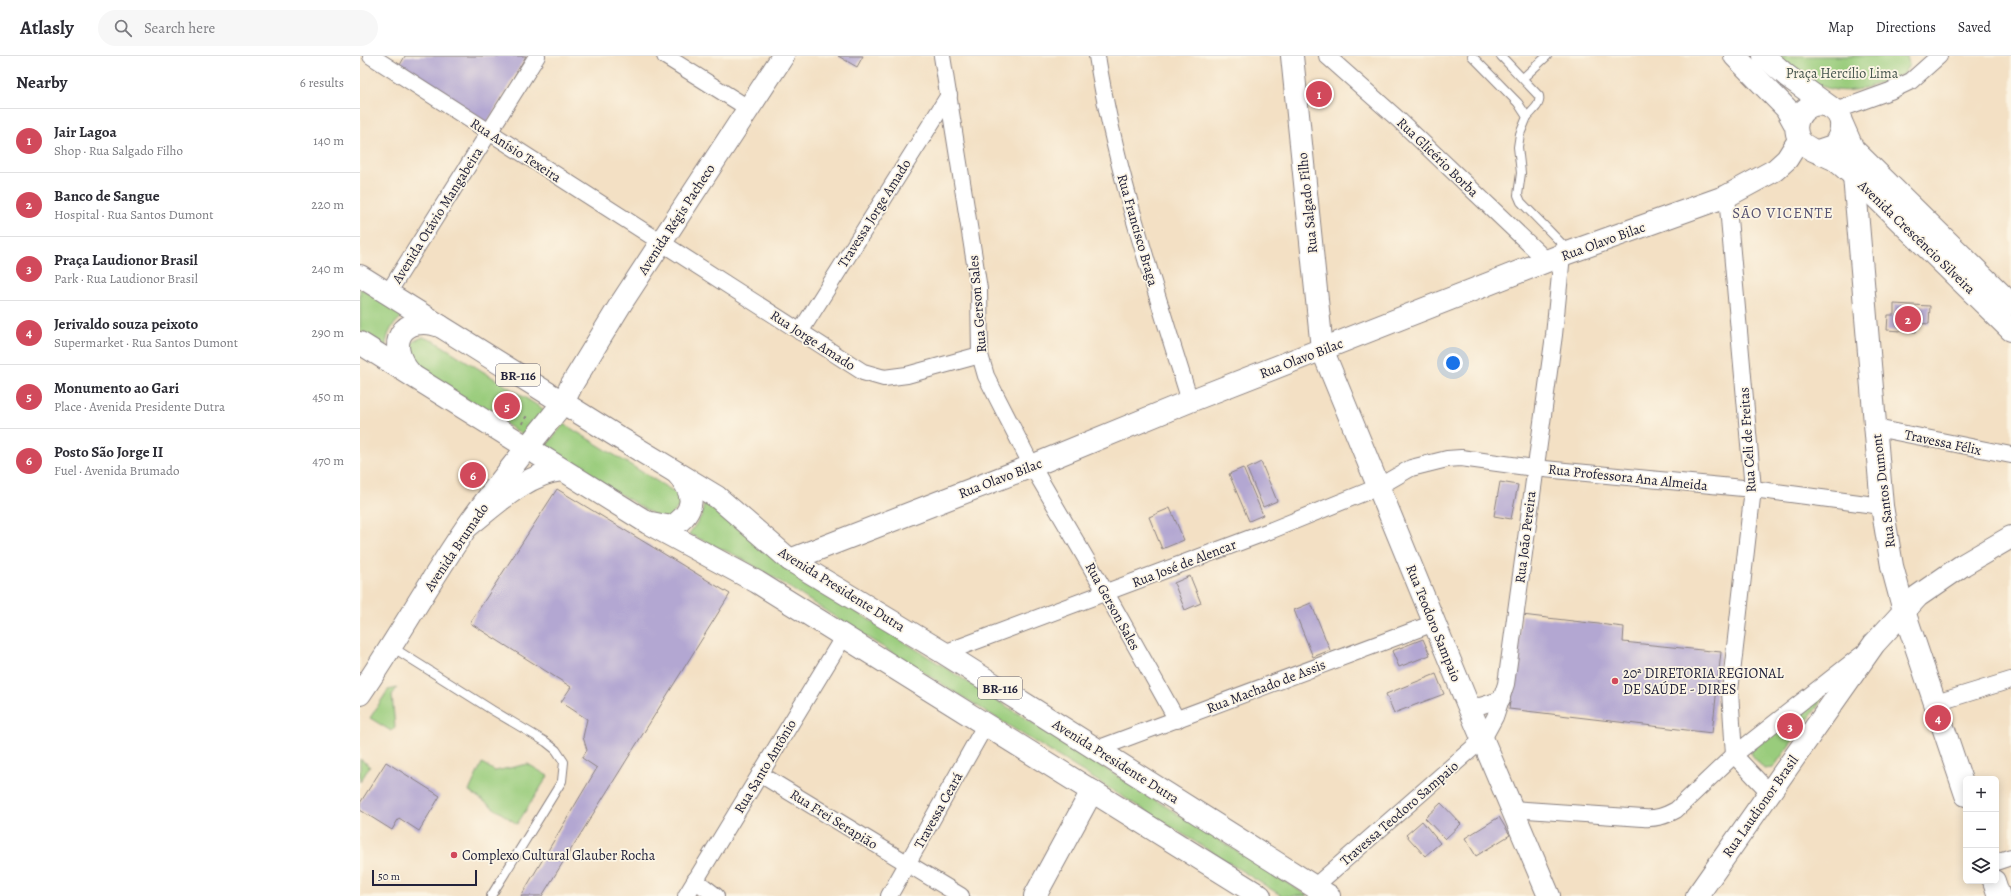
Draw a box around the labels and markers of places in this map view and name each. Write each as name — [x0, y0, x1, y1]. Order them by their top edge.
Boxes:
pin: 1 — [1306, 79, 1332, 109]
pin: 2 — [1895, 304, 1921, 334]
pin: 5 — [494, 391, 520, 421]
pin: 6 — [460, 460, 486, 490]
place label: 20ª DIRETORIA REGIONAL DE SAÚDE - DIRES — [1623, 664, 1784, 699]
marker: 20ª DIRETORIA REGIONAL DE SAÚDE - DIRES — [1610, 676, 1620, 686]
pin: 4 — [1925, 703, 1951, 733]
pin: 3 — [1777, 711, 1803, 741]
place label: Complexo Cultural Glauber Rocha — [462, 846, 656, 865]
marker: Complexo Cultural Glauber Rocha — [449, 850, 459, 860]

